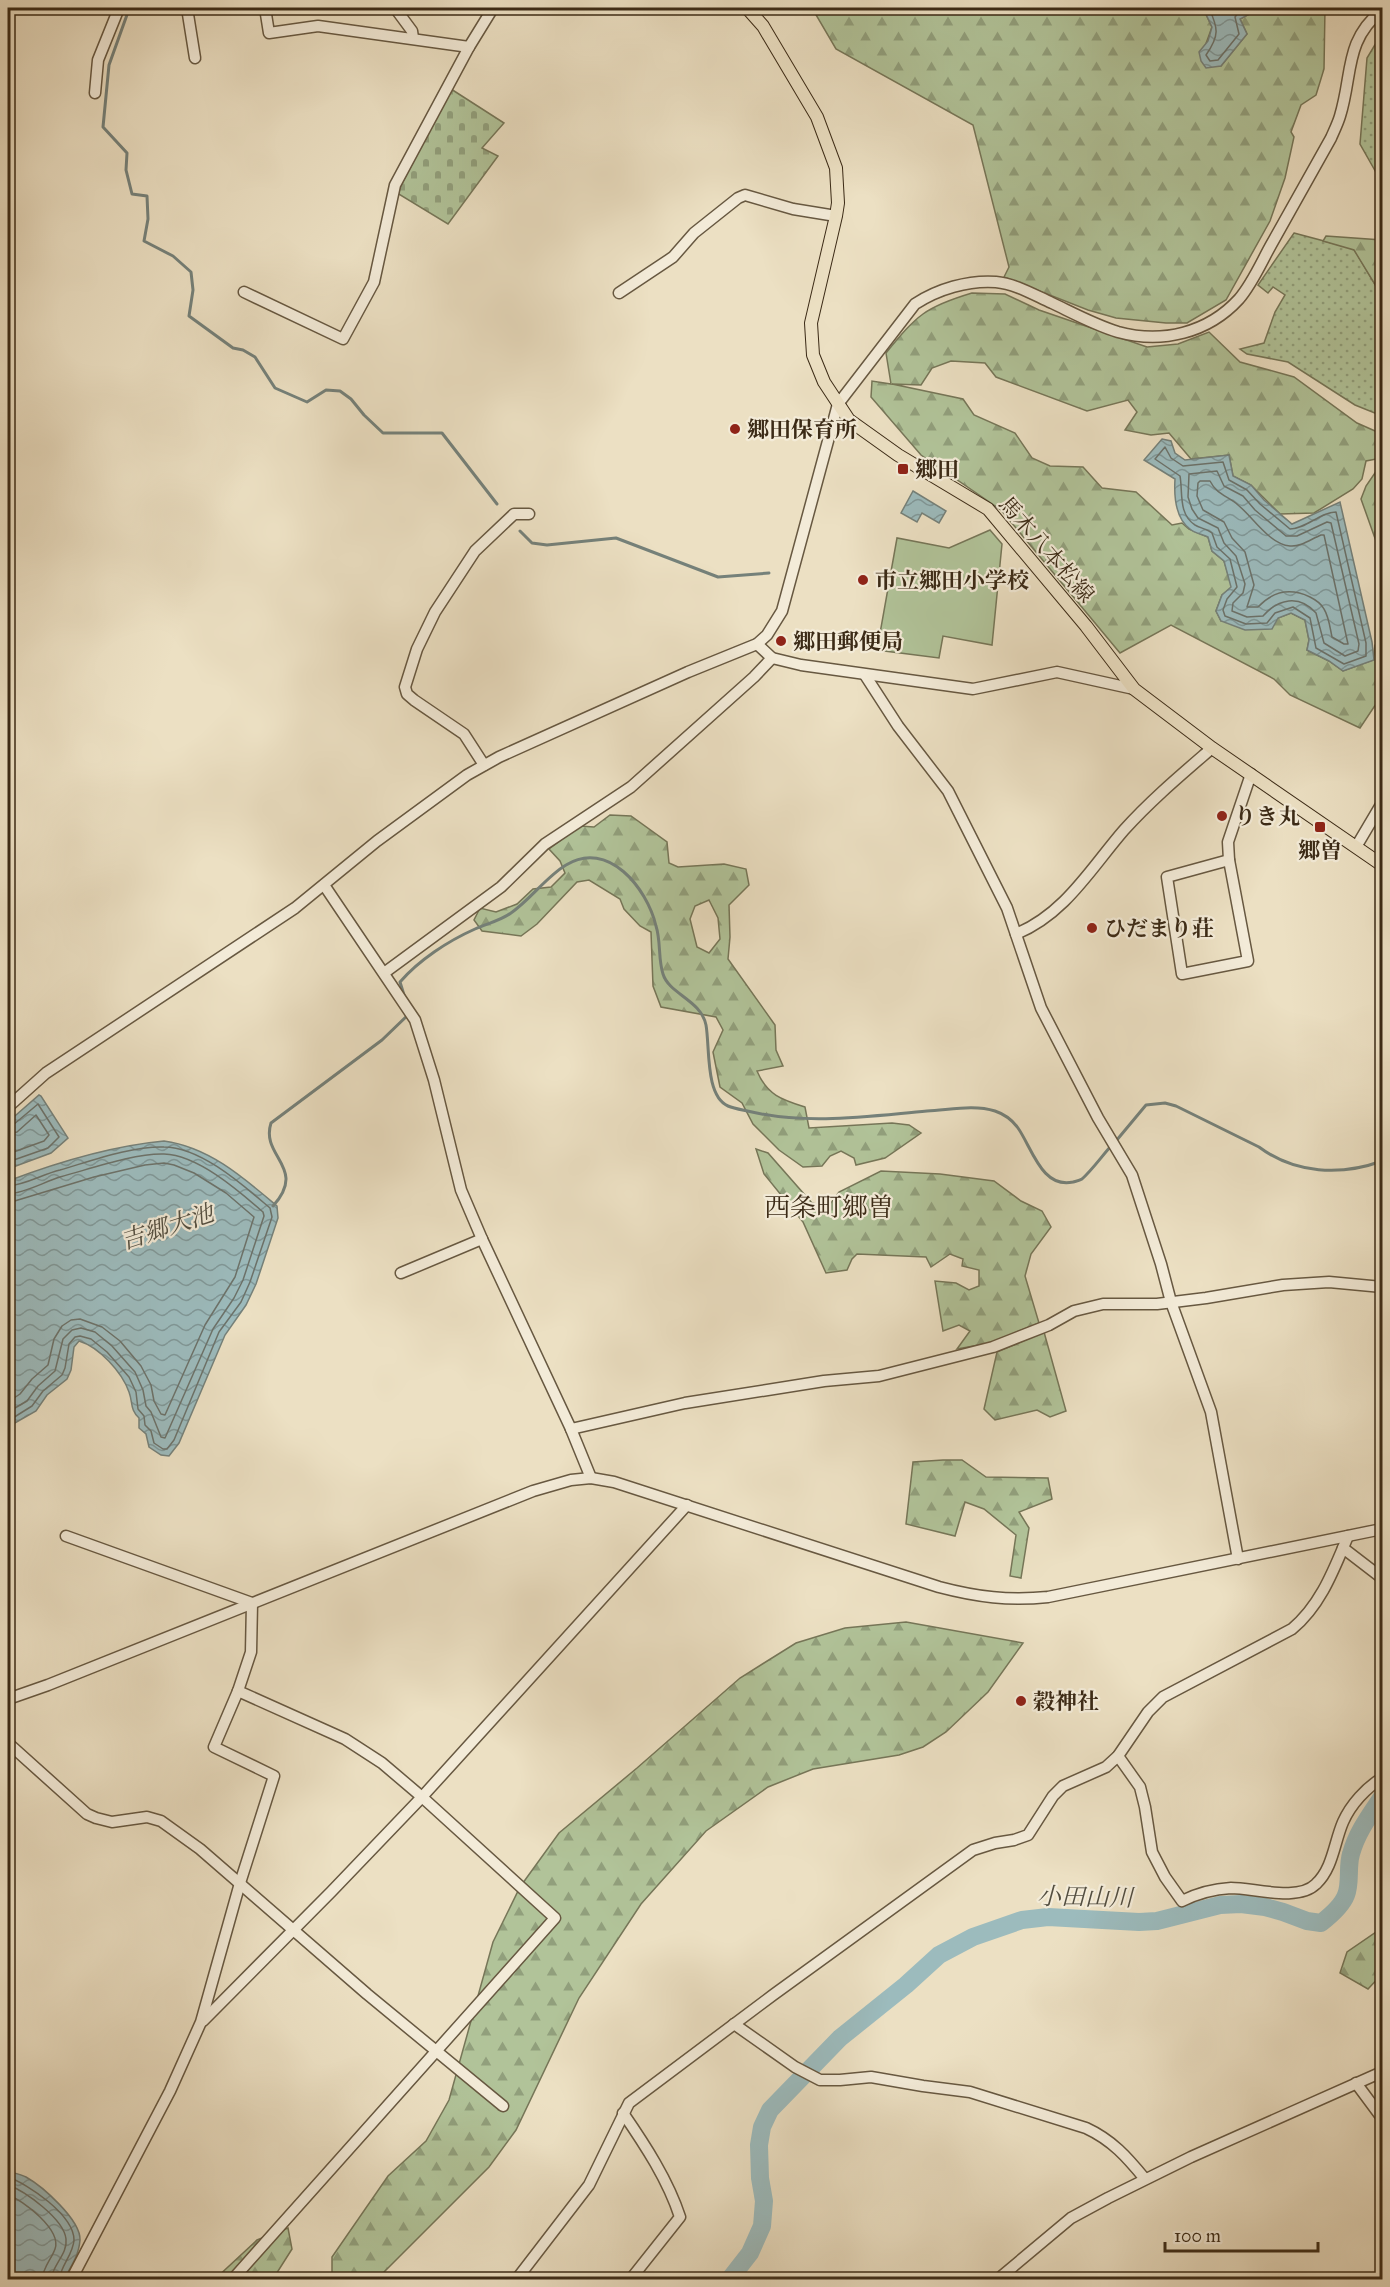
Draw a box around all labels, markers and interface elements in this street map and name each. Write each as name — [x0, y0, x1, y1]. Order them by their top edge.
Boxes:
place label: 郷田保育所 — [747, 416, 857, 443]
marker: 郷田保育所 — [728, 422, 742, 436]
place label: 郷田 — [915, 456, 959, 483]
marker: 郷田 — [896, 462, 910, 476]
street label: 馬木八本松線 — [993, 491, 1100, 608]
place label: 市立郷田小学校 — [875, 567, 1029, 594]
marker: 市立郷田小学校 — [856, 573, 870, 587]
place label: 郷田郵便局 — [793, 628, 903, 655]
marker: 郷田郵便局 — [774, 634, 788, 648]
place label: りき丸 — [1234, 803, 1300, 830]
marker: りき丸 — [1215, 809, 1229, 823]
marker: 郷曽 — [1313, 820, 1327, 834]
place label: 郷曽 — [1298, 837, 1342, 864]
place label: ひだまり荘 — [1104, 915, 1214, 942]
marker: ひだまり荘 — [1085, 921, 1099, 935]
district label: 西条町郷曽 — [764, 1191, 894, 1223]
water label: 吉郷大池 — [117, 1197, 220, 1256]
place label: 穀神社 — [1033, 1688, 1099, 1715]
marker: 穀神社 — [1014, 1694, 1028, 1708]
water label: 小田山川 — [1037, 1881, 1136, 1913]
scale bar — [1165, 2215, 1318, 2253]
text: 100 m — [1174, 2225, 1221, 2247]

